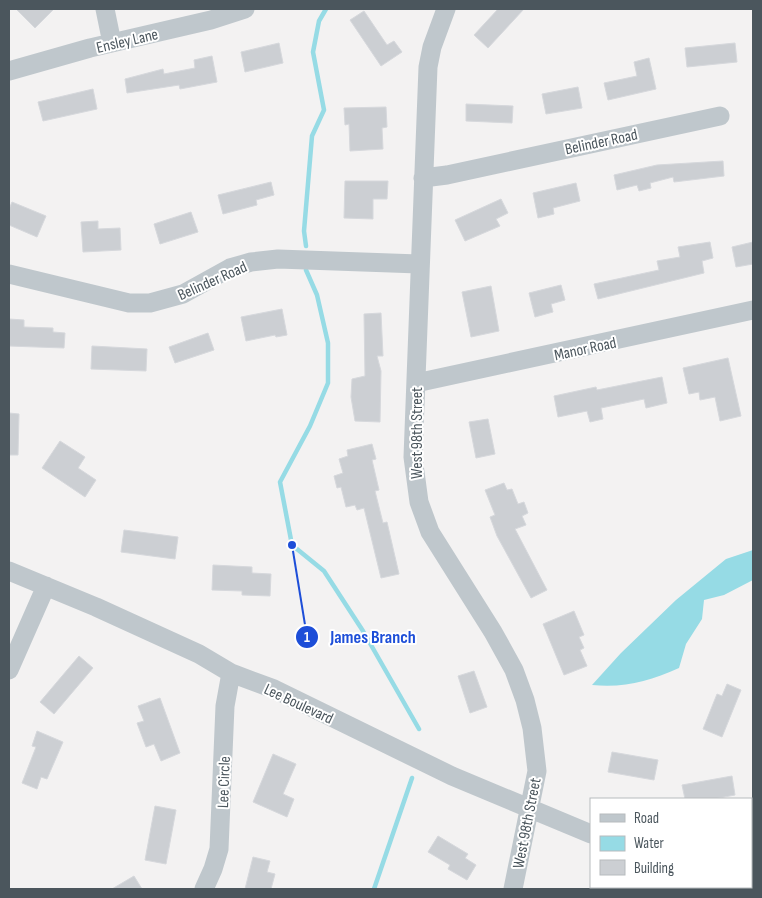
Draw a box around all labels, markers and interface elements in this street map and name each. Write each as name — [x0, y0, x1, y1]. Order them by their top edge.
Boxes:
street label: Ensley Lane — [95, 25, 160, 58]
street label: Belinder Road — [563, 126, 639, 159]
street label: Belinder Road — [175, 258, 250, 305]
street label: Manor Road — [553, 334, 618, 365]
street label: West 98th Street — [408, 387, 427, 479]
callout: James Branch — [295, 621, 426, 654]
text: James Branch — [329, 627, 416, 648]
text: 1 — [304, 628, 310, 647]
street label: Lee Boulevard — [261, 680, 336, 729]
street label: Lee Circle — [214, 756, 235, 808]
street label: West 98th Street — [509, 776, 546, 870]
legend — [590, 798, 752, 888]
text: Road — [634, 809, 659, 828]
text: Water — [634, 834, 665, 853]
text: Building — [634, 859, 674, 878]

